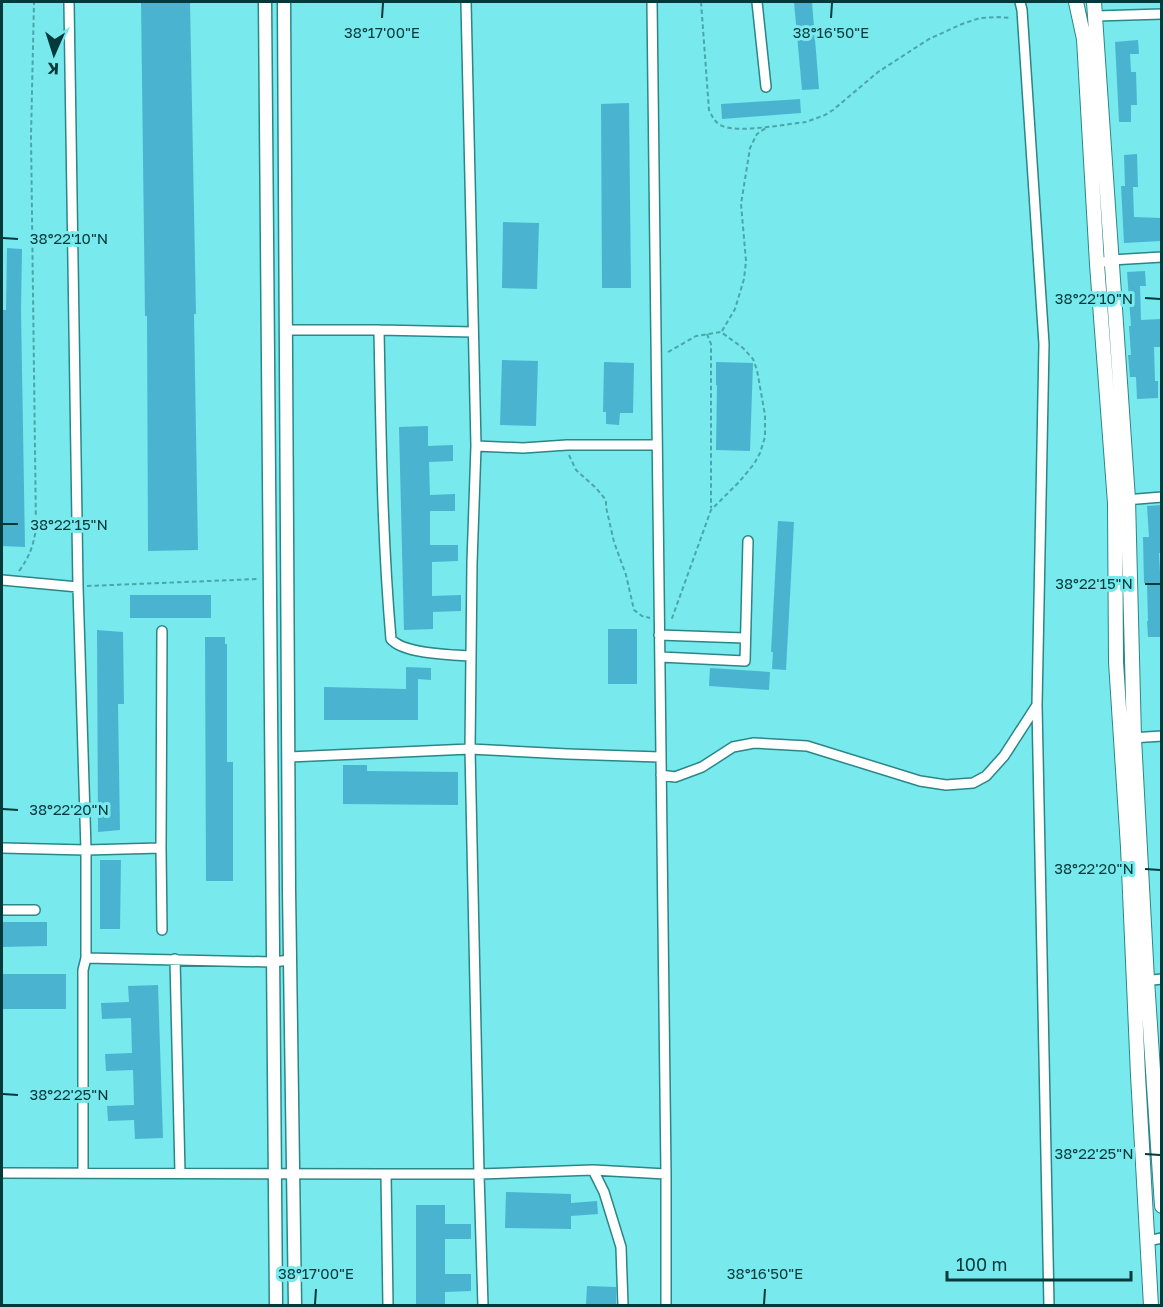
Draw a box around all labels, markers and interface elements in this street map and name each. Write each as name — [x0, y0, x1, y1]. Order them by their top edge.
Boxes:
text: 38°17'00"E — [344, 23, 420, 41]
text: 38°16'50"E — [793, 23, 869, 41]
north arrow — [24, 24, 84, 84]
text: K — [47, 59, 60, 79]
text: 38°22'10"N — [30, 229, 108, 247]
text: 38°22'10"N — [1055, 289, 1133, 307]
text: 38°22'15"N — [30, 515, 108, 533]
text: 38°22'15"N — [1055, 574, 1133, 592]
text: 38°22'20"N — [29, 800, 109, 818]
text: 38°22'20"N — [1054, 859, 1134, 877]
text: 38°22'25"N — [29, 1085, 109, 1103]
text: 38°22'25"N — [1054, 1144, 1134, 1162]
scale bar — [947, 1244, 1132, 1282]
text: 100 m — [956, 1253, 1007, 1275]
text: 38°17'00"E — [278, 1264, 354, 1282]
text: 38°16'50"E — [727, 1264, 803, 1282]

